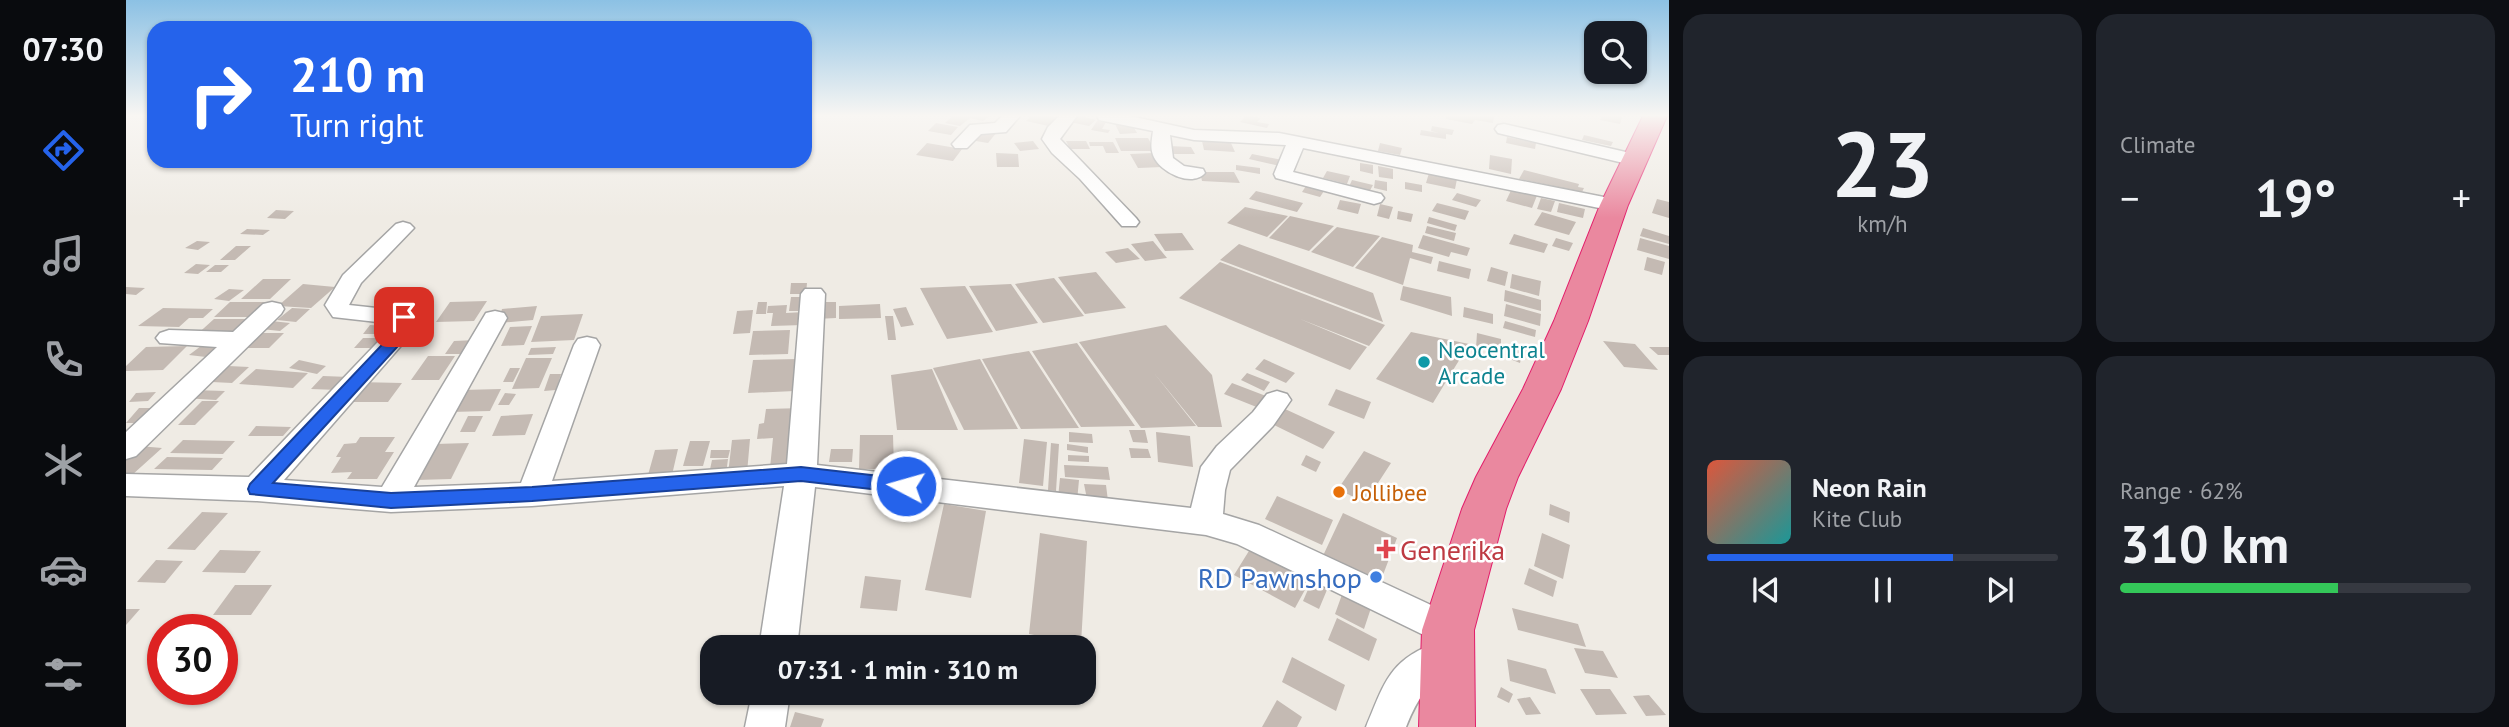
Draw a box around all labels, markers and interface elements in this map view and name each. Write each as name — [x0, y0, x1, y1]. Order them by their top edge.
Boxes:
map controls — [1584, 21, 1647, 84]
button: search — [1584, 21, 1647, 84]
text: 07:30 — [22, 28, 104, 70]
text: 210 m — [290, 42, 425, 106]
icon: right — [175, 49, 266, 140]
text: Turn right — [290, 104, 424, 146]
text: 23 — [1831, 104, 1934, 222]
icon: directions — [39, 126, 88, 175]
text: Climate — [2120, 130, 2195, 159]
text: 19° — [2255, 164, 2336, 231]
text: − — [2120, 173, 2139, 222]
text: + — [2452, 173, 2471, 222]
text: km/h — [1857, 209, 1908, 238]
icon: music — [39, 231, 88, 280]
pin — [374, 287, 434, 347]
icon: arrive — [385, 298, 423, 336]
icon: phone — [39, 335, 88, 384]
place label: Neocentral Arcade — [1438, 335, 1545, 390]
marker: Neocentral Arcade — [1416, 354, 1432, 370]
icon: climate — [39, 440, 88, 489]
position arrow — [869, 449, 943, 523]
text: Neon Rain — [1812, 471, 1927, 504]
text: Range · 62% — [2120, 476, 2243, 505]
place label: Jollibee — [1352, 478, 1427, 507]
marker: Jollibee — [1331, 484, 1347, 500]
text: Kite Club — [1812, 504, 1902, 533]
text: 310 km — [2120, 510, 2289, 577]
place label: Generika — [1400, 531, 1505, 568]
marker: Generika — [1378, 541, 1394, 557]
icon: car — [39, 545, 88, 594]
place label: RD Pawnshop — [1198, 559, 1362, 596]
marker: RD Pawnshop — [1368, 569, 1384, 585]
icon: previous — [1747, 571, 1785, 609]
icon: pause — [1864, 571, 1902, 609]
icon: next — [1981, 571, 2019, 609]
speed limit sign: 30 — [147, 614, 238, 705]
icon: filters — [39, 650, 88, 699]
text: 07:31 · 1 min · 310 m — [778, 653, 1018, 686]

